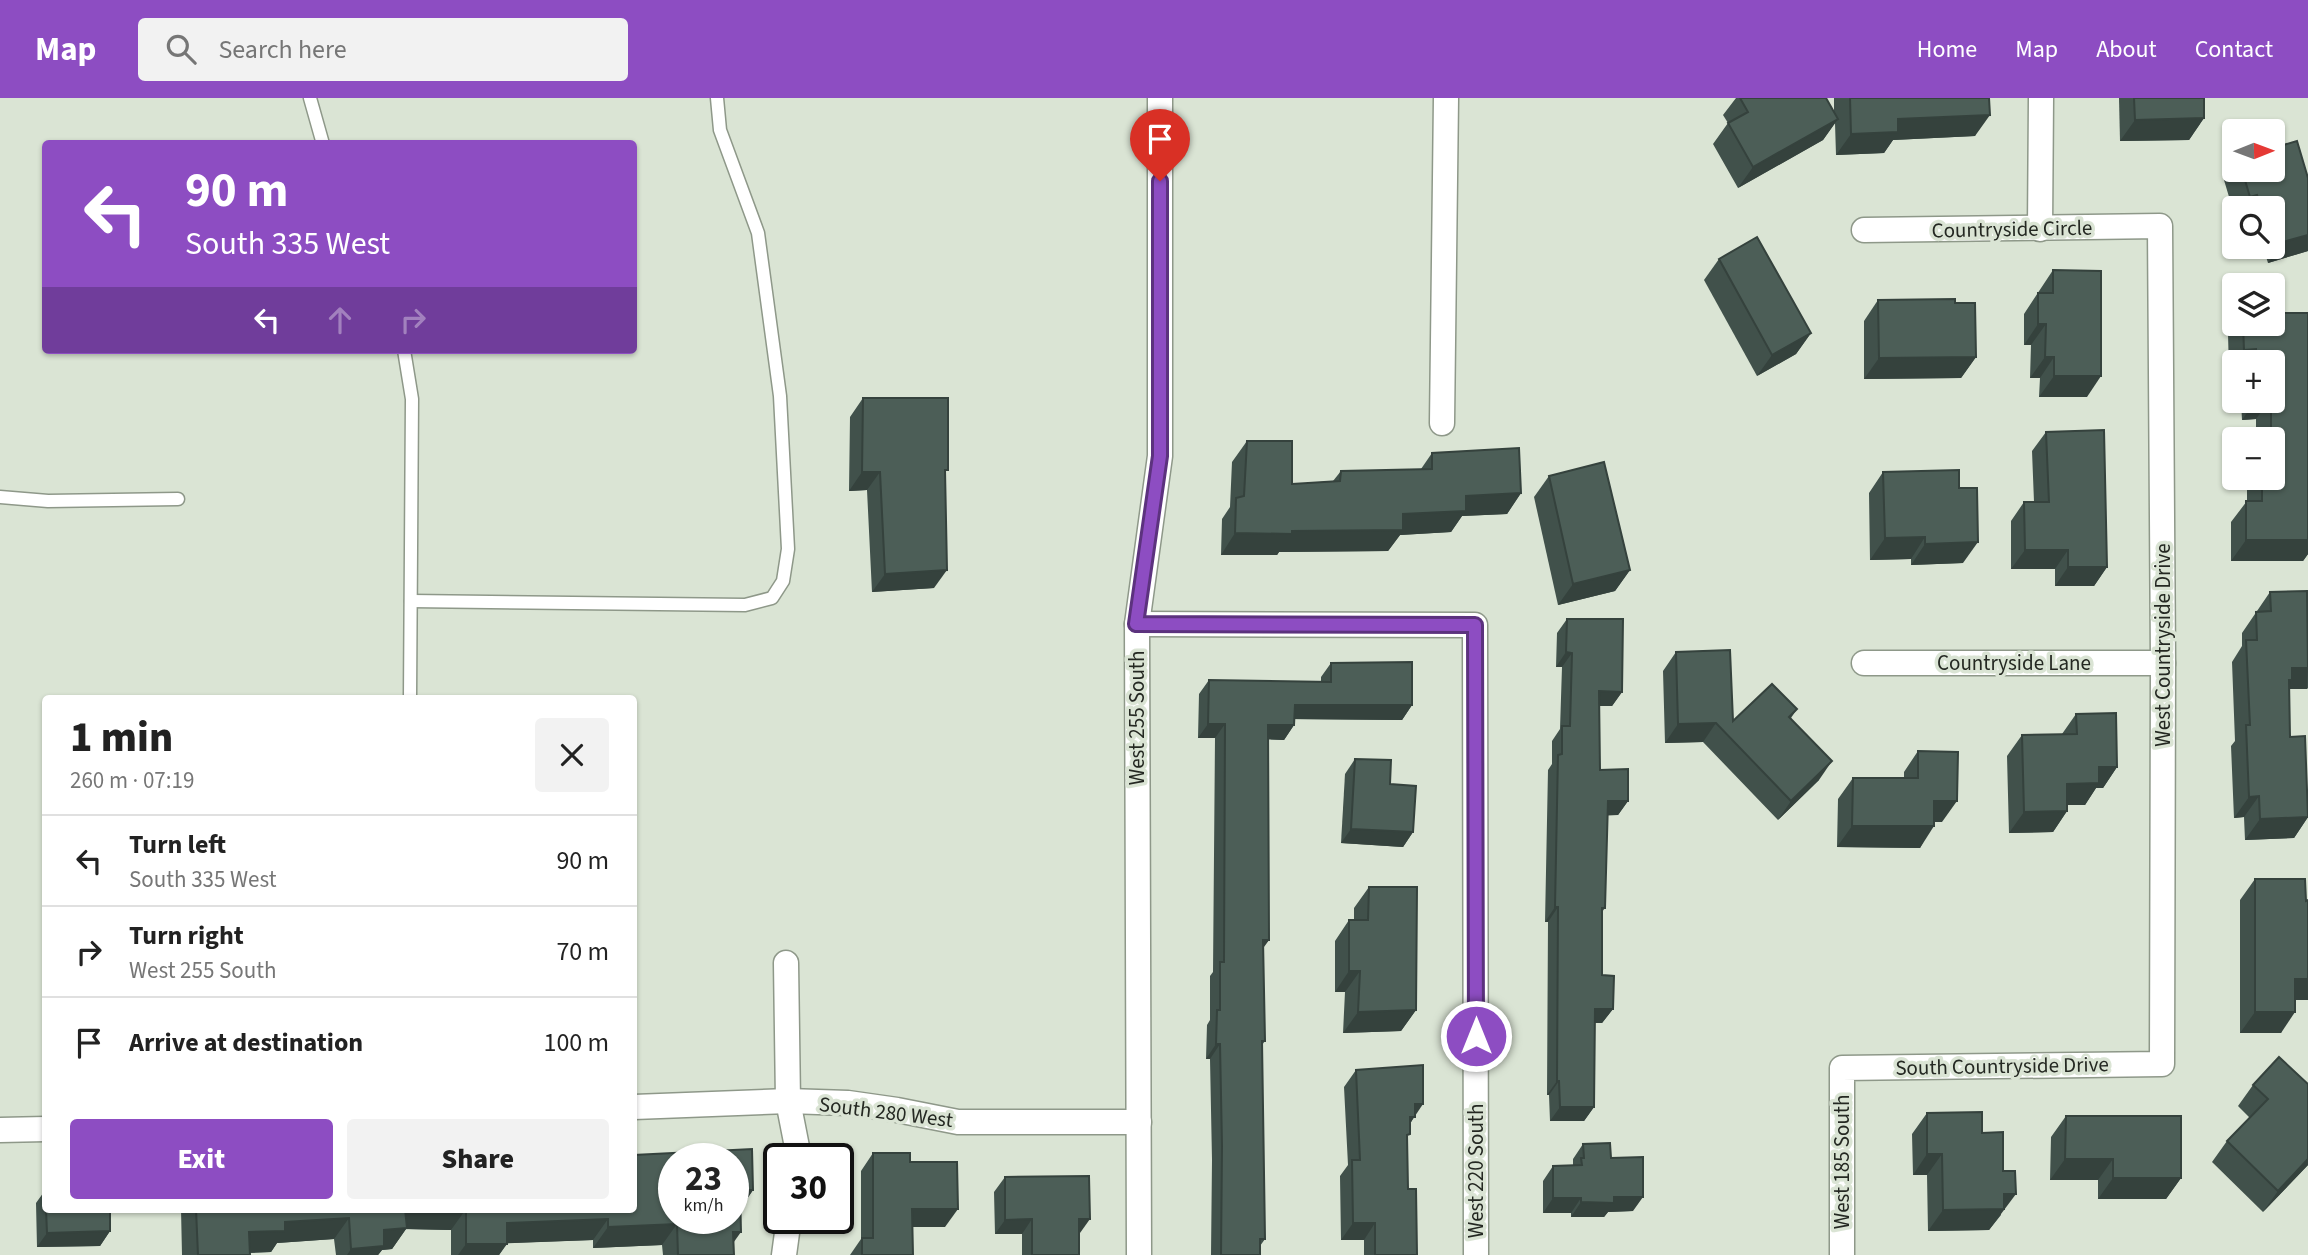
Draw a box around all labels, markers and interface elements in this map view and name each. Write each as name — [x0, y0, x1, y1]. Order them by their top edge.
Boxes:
search box — [138, 18, 628, 81]
text: Map — [35, 26, 96, 73]
icon: search — [162, 30, 200, 68]
text: Search here — [218, 31, 347, 68]
text: Home — [1917, 32, 1977, 67]
text: Map — [2015, 32, 2058, 67]
text: About — [2096, 32, 2157, 67]
text: Contact — [2195, 32, 2273, 67]
pin — [1130, 109, 1190, 181]
north arrow — [2222, 119, 2286, 182]
map controls — [2222, 119, 2285, 490]
icon: arrive — [1141, 120, 1179, 158]
text: 90 m — [185, 156, 289, 226]
icon: left — [70, 168, 161, 259]
button: search — [2222, 196, 2285, 259]
street label: Countryside Circle — [1931, 213, 2093, 245]
text: South 335 West — [185, 221, 390, 267]
button: layers — [2222, 273, 2285, 336]
icon: left — [248, 301, 286, 339]
icon: ahead — [321, 301, 359, 339]
icon: right — [394, 301, 432, 339]
button: + — [2222, 350, 2285, 413]
button: − — [2222, 427, 2285, 490]
street label: West Countryside Drive — [2148, 543, 2178, 747]
street label: Countryside Lane — [1937, 648, 2091, 678]
street label: West 255 South — [1122, 651, 1152, 785]
text: 1 min — [70, 708, 173, 768]
button: close — [535, 718, 609, 792]
text: 260 m · 07:19 — [70, 764, 194, 797]
text: Turn left — [129, 826, 226, 863]
icon: left — [70, 842, 108, 880]
text: 90 m — [556, 842, 609, 879]
text: South 335 West — [129, 863, 276, 896]
text: Turn right — [129, 917, 244, 954]
icon: right — [70, 933, 108, 971]
text: 70 m — [556, 933, 609, 970]
text: West 255 South — [129, 954, 276, 987]
position arrow — [1439, 999, 1513, 1073]
icon: arrive — [70, 1024, 108, 1062]
text: Arrive at destination — [129, 1024, 363, 1061]
text: 100 m — [543, 1024, 609, 1061]
street label: South Countryside Drive — [1895, 1049, 2109, 1083]
street label: South 280 West — [817, 1089, 955, 1135]
street label: West 185 South — [1827, 1095, 1857, 1229]
street label: West 220 South — [1461, 1104, 1491, 1238]
button: Exit — [70, 1119, 333, 1199]
button: Share — [347, 1119, 609, 1199]
speed limit sign: 30 — [763, 1143, 854, 1234]
text: 23 — [685, 1154, 722, 1204]
text: km/h — [684, 1193, 723, 1218]

